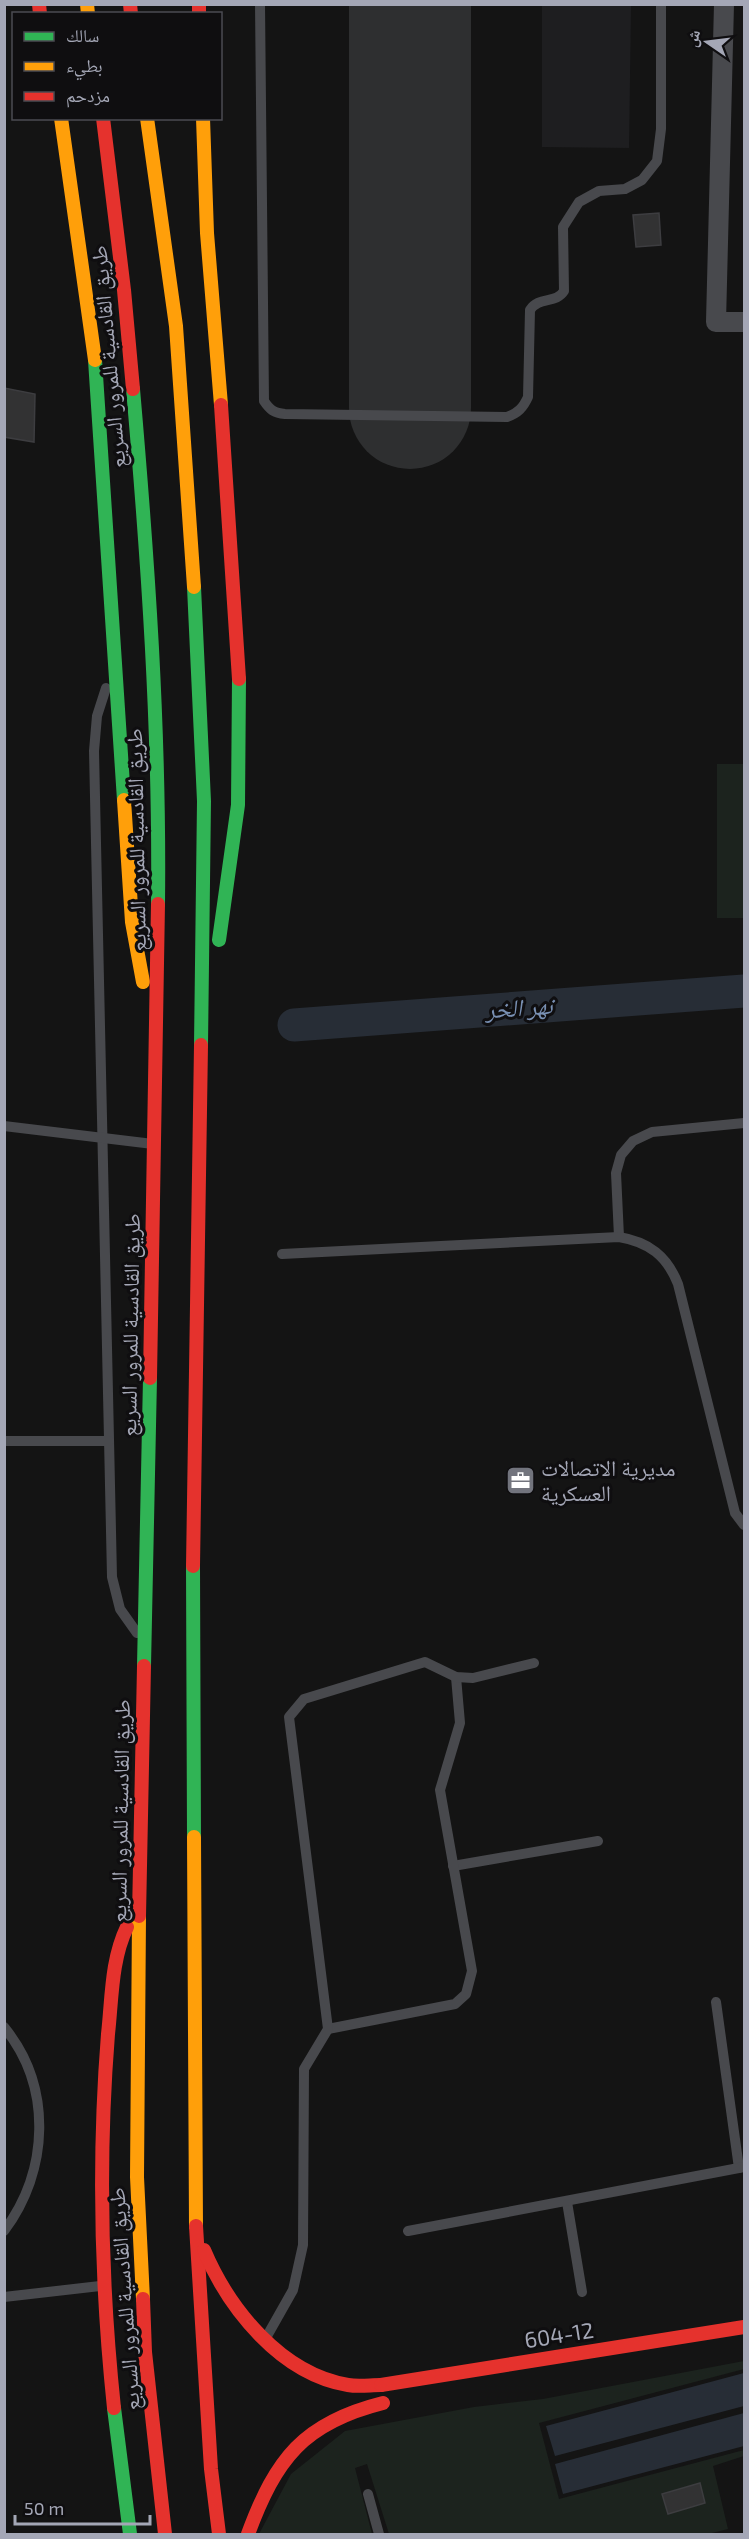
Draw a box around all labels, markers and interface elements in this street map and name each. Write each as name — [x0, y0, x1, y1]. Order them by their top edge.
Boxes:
legend — [12, 12, 222, 120]
north arrow — [677, 12, 737, 72]
text: سالك — [66, 24, 99, 46]
text: ش — [681, 28, 704, 49]
text: بطيء — [66, 54, 103, 81]
text: مزدحم — [66, 84, 110, 108]
street label: طريق القادسية للمرور السريع — [84, 244, 132, 470]
street label: طريق القادسية للمرور السريع — [120, 728, 152, 952]
water label: نهر الخر — [482, 989, 557, 1023]
street label: طريق القادسية للمرور السريع — [114, 1213, 146, 1437]
place label: مديرية الاتصالات العسكرية — [541, 1454, 676, 1506]
office icon: مديرية الاتصالات العسكرية — [504, 1465, 536, 1497]
street label: طريق القادسية للمرور السريع — [104, 1699, 136, 1923]
street label: طريق القادسية للمرور السريع — [102, 2187, 146, 2411]
street label: 604-12 — [522, 2316, 595, 2352]
scale bar — [15, 2488, 150, 2526]
text: 50 m — [24, 2497, 64, 2519]

